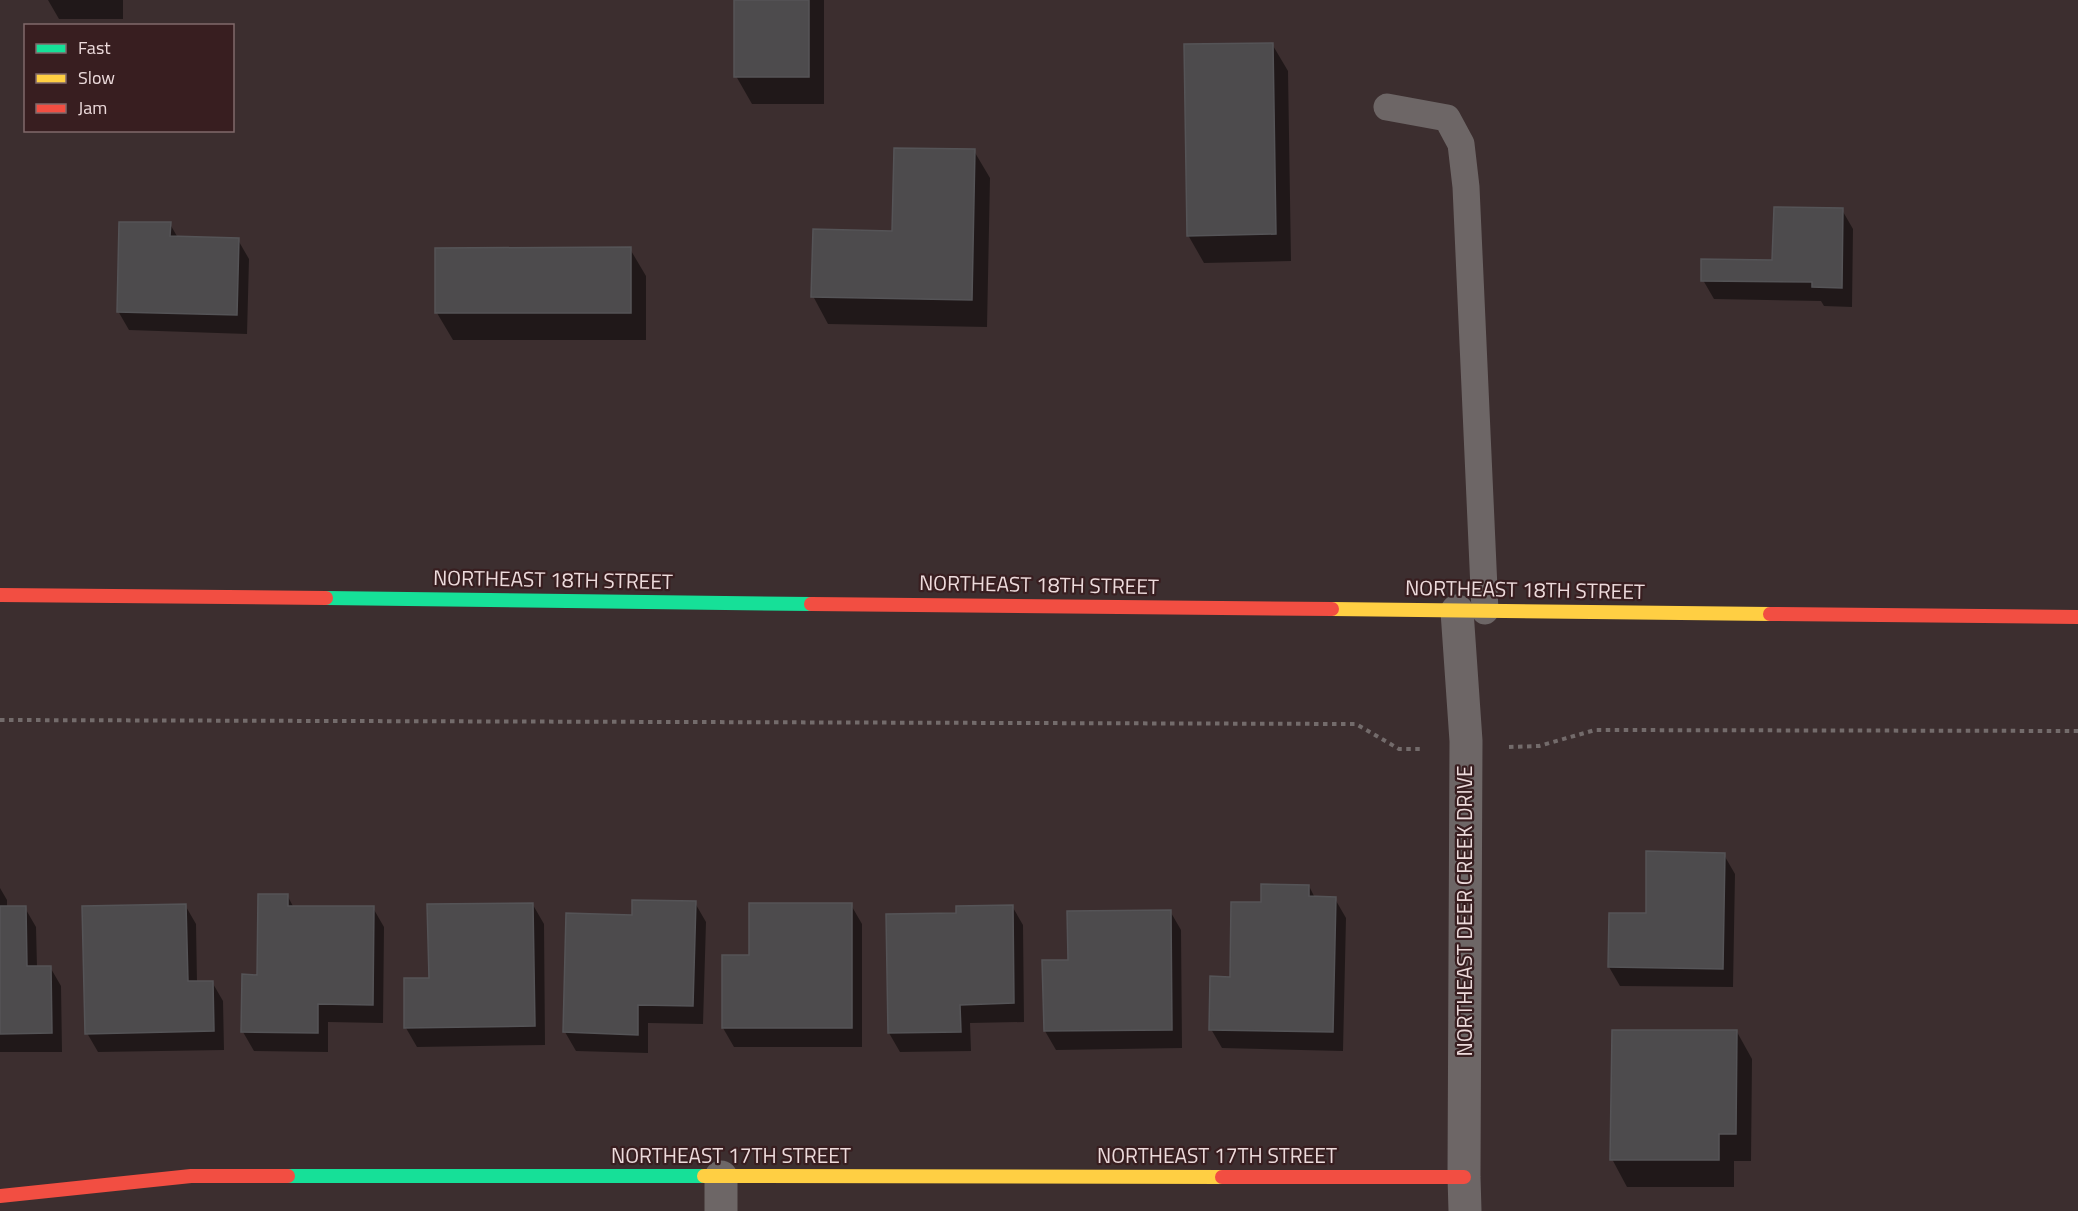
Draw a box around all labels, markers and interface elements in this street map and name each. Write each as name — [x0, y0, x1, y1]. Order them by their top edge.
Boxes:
legend — [24, 24, 234, 132]
text: Fast — [78, 34, 111, 61]
text: Slow — [78, 64, 115, 91]
text: Jam — [78, 94, 107, 121]
street label: NORTHEAST 18TH STREET — [433, 561, 673, 597]
street label: NORTHEAST 18TH STREET — [919, 566, 1159, 602]
street label: NORTHEAST 18TH STREET — [1405, 571, 1645, 607]
street label: NORTHEAST DEER CREEK DRIVE — [1448, 766, 1480, 1057]
street label: NORTHEAST 17TH STREET — [611, 1139, 851, 1171]
street label: NORTHEAST 17TH STREET — [1097, 1139, 1337, 1171]

